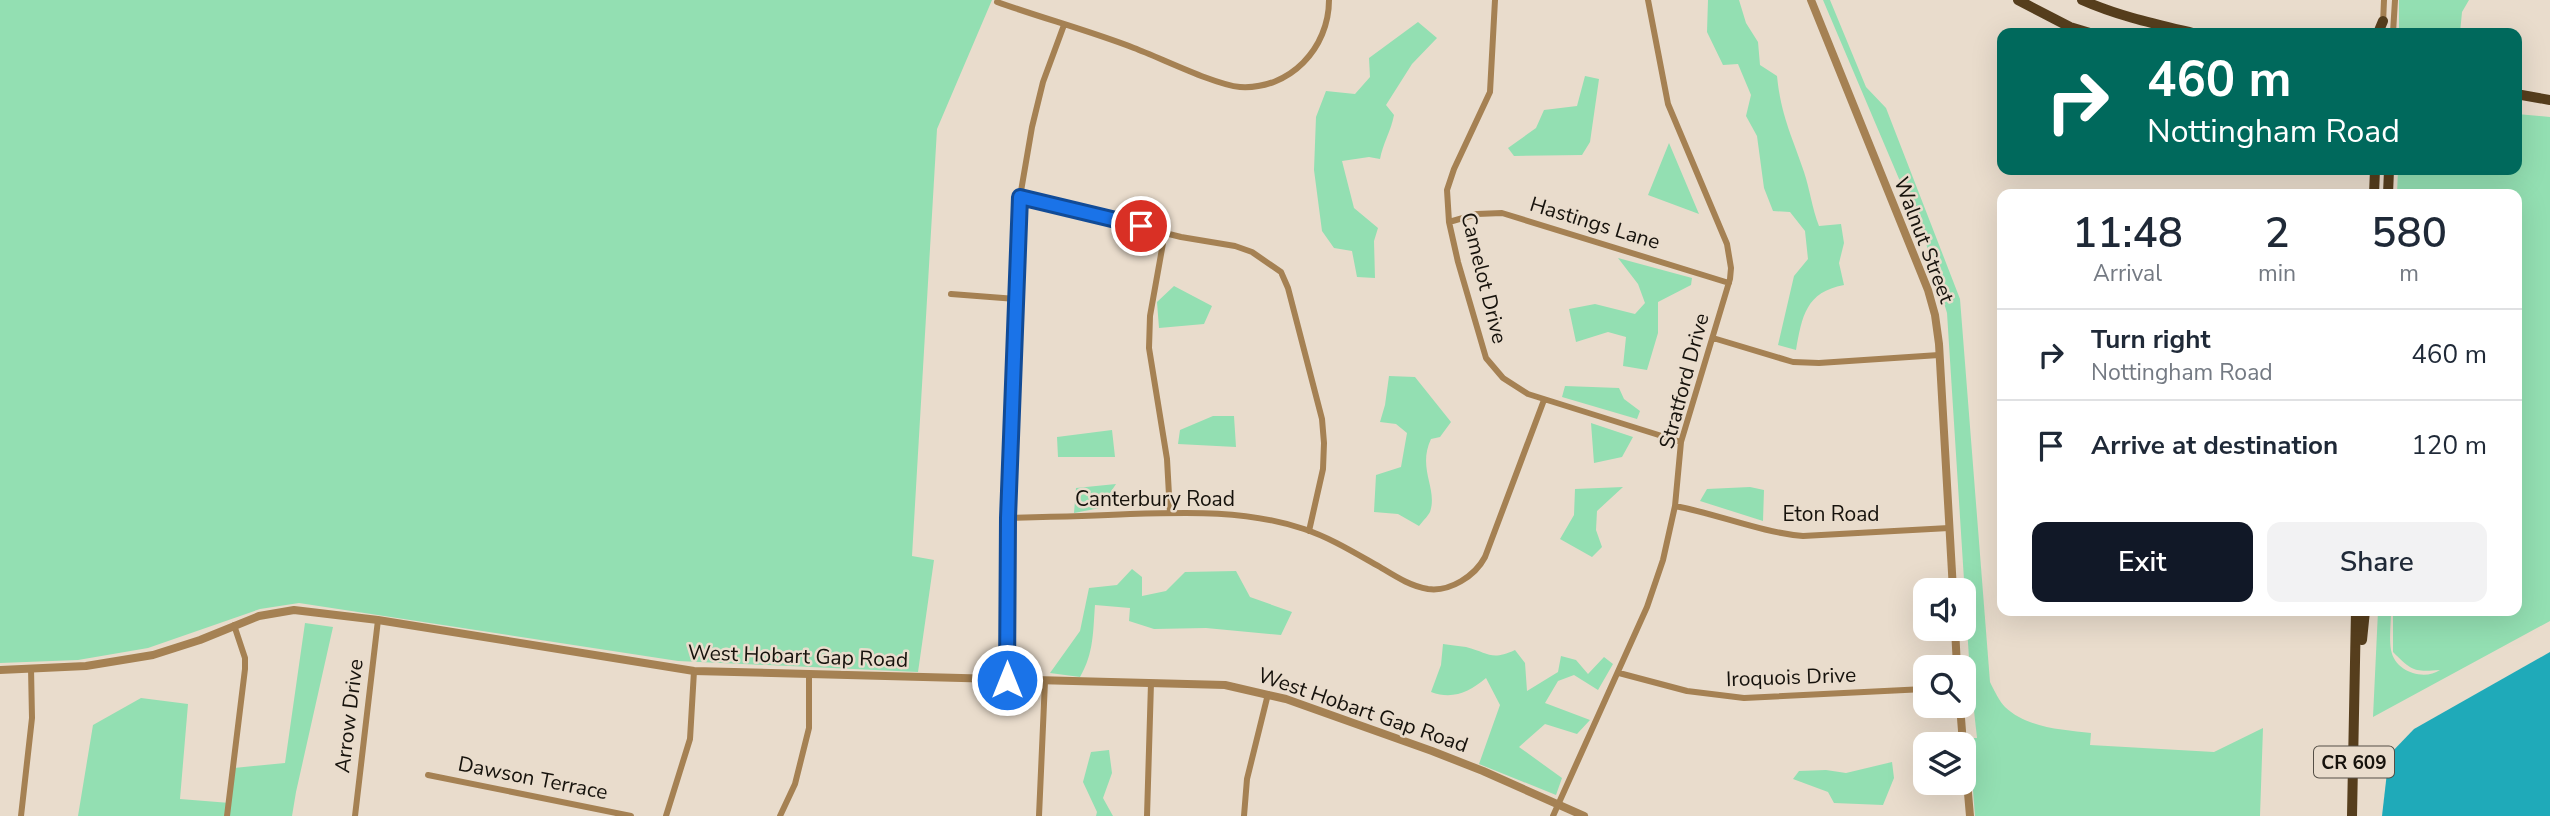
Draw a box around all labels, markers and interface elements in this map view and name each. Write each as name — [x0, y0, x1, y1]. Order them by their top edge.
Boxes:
text: 460 m — [2147, 46, 2291, 113]
icon: right — [2032, 56, 2123, 147]
text: Nottingham Road — [2147, 110, 2400, 153]
street label: Walnut Street — [1887, 173, 1961, 308]
street label: Hastings Lane — [1526, 190, 1664, 256]
pin — [1111, 196, 1171, 256]
text: 11:48 — [2072, 205, 2183, 262]
text: 2 — [2264, 205, 2290, 262]
text: 580 — [2371, 205, 2447, 262]
icon: arrive — [1122, 207, 1160, 245]
street label: Camelot Drive — [1454, 209, 1514, 347]
text: Arrival — [2093, 258, 2162, 289]
text: min — [2258, 258, 2296, 289]
text: m — [2399, 258, 2419, 289]
street label: Stratford Drive — [1652, 310, 1716, 452]
text: Turn right — [2091, 322, 2210, 357]
icon: right — [2032, 336, 2070, 374]
text: 460 m — [2411, 337, 2487, 372]
text: Nottingham Road — [2091, 357, 2273, 388]
icon: arrive — [2032, 427, 2070, 465]
text: Arrive at destination — [2091, 428, 2338, 463]
text: 120 m — [2411, 428, 2487, 463]
street label: Canterbury Road — [1075, 485, 1235, 513]
street label: Eton Road — [1782, 500, 1880, 528]
button: Exit — [2032, 522, 2253, 602]
button: Share — [2267, 522, 2487, 602]
map controls — [1913, 578, 1976, 795]
button: sound — [1913, 578, 1976, 641]
street label: West Hobart Gap Road — [687, 638, 909, 674]
position arrow — [970, 643, 1044, 717]
button: search — [1913, 655, 1976, 718]
street label: Arrow Drive — [328, 657, 370, 775]
street label: West Hobart Gap Road — [1254, 661, 1472, 759]
street label: Iroquois Drive — [1725, 661, 1857, 693]
button: layers — [1913, 732, 1976, 795]
road number: CR 609 — [2314, 747, 2394, 778]
street label: Dawson Terrace — [456, 750, 610, 806]

